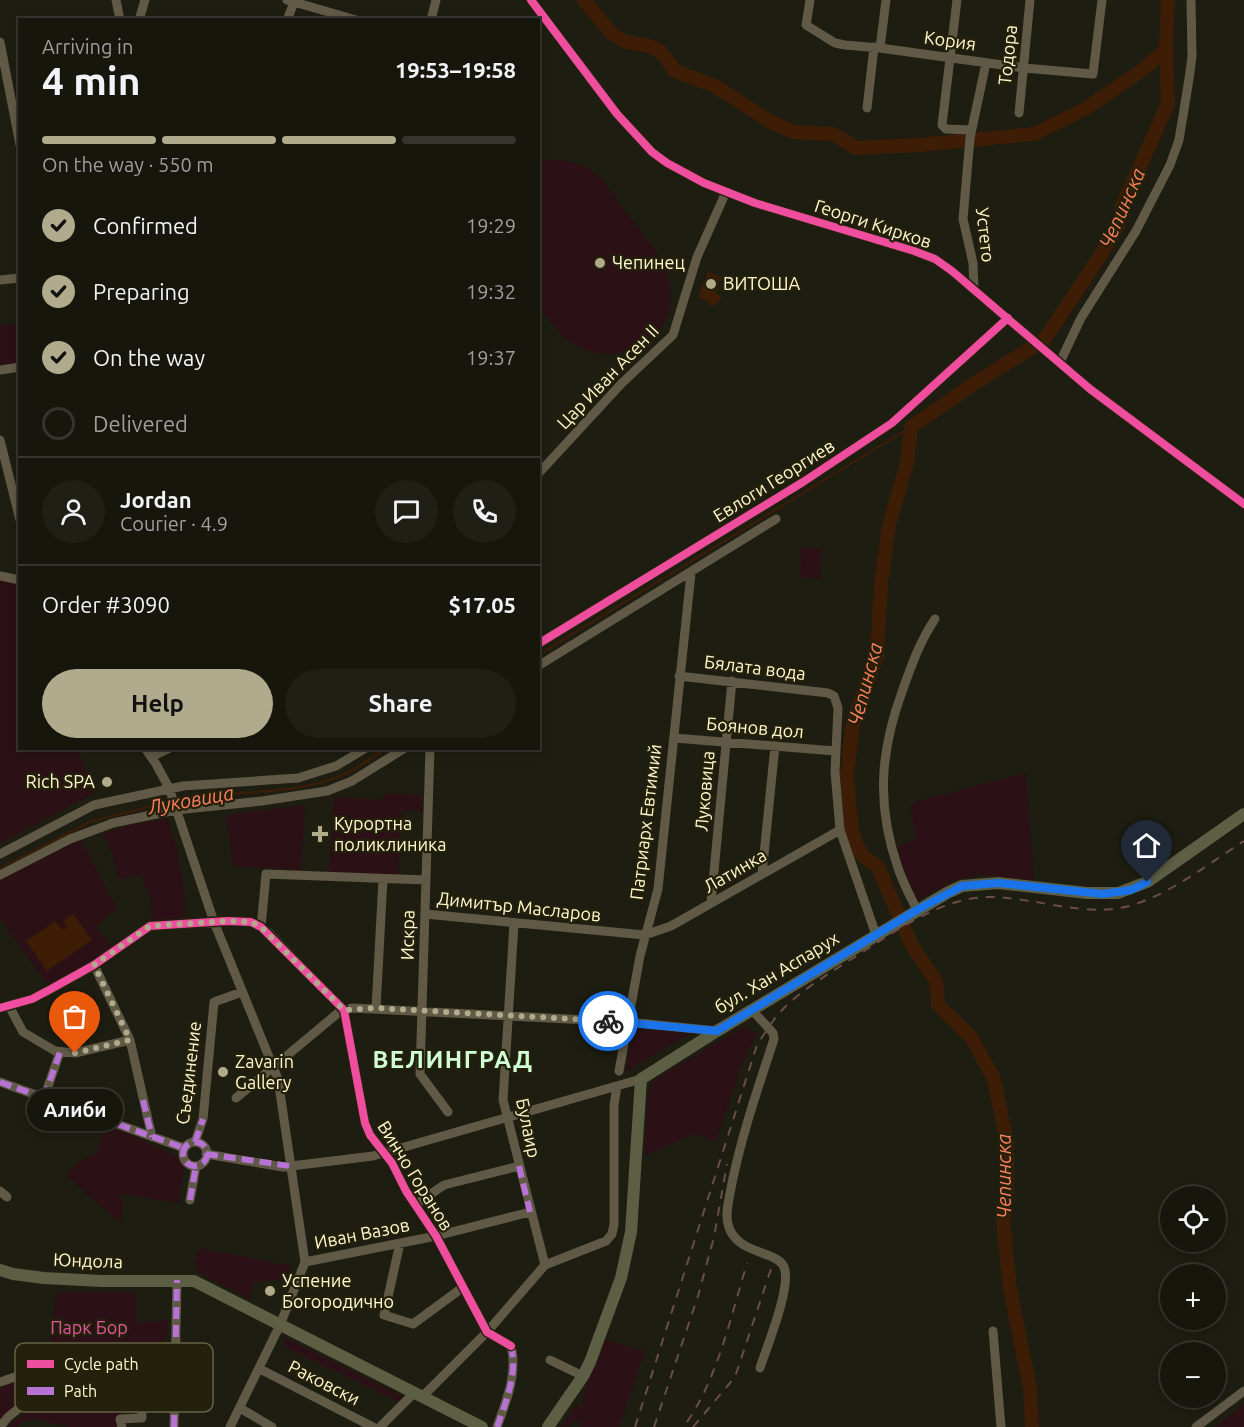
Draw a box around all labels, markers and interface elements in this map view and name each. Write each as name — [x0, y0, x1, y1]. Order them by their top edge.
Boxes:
street label: Тодора — [994, 24, 1020, 86]
street label: Кория — [923, 26, 977, 54]
text: Arriving in — [42, 35, 133, 58]
text: 19:53–19:58 — [395, 57, 516, 82]
text: 4 min — [42, 59, 141, 102]
text: On the way · 550 m — [42, 153, 214, 176]
water label: Чепинска — [1094, 164, 1149, 251]
street label: Георги Кирков — [812, 195, 934, 251]
street label: Устето — [973, 207, 999, 263]
icon: check — [42, 209, 75, 242]
text: Confirmed — [93, 213, 198, 238]
text: 19:29 — [466, 214, 516, 237]
place label: Чепинец — [612, 252, 685, 272]
marker: Чепинец — [593, 256, 607, 270]
place label: ВИТОША — [723, 273, 800, 293]
icon: check — [42, 275, 75, 308]
marker: ВИТОША — [704, 277, 718, 291]
text: Preparing — [93, 279, 190, 304]
text: 19:32 — [466, 280, 516, 303]
street label: Цар Иван Асен II — [552, 320, 662, 433]
icon: check — [42, 341, 75, 374]
text: On the way — [93, 345, 205, 370]
text: 19:37 — [466, 346, 516, 369]
text: Delivered — [93, 411, 188, 436]
street label: Евлоги Георгиев — [709, 435, 838, 525]
button: person — [42, 480, 105, 543]
button: chat — [375, 480, 438, 543]
button: phone — [453, 480, 516, 543]
text: Jordan — [120, 487, 192, 512]
text: Courier · 4.9 — [120, 512, 228, 535]
text: Order #3090 — [42, 592, 170, 617]
text: $17.05 — [449, 592, 516, 617]
water label: Чепинска — [842, 640, 887, 728]
street label: Бялата вода — [703, 651, 807, 683]
button: Help — [42, 669, 273, 738]
button: Share — [285, 669, 516, 738]
street label: Боянов дол — [705, 713, 805, 741]
street label: Патриарх Евтимий — [626, 743, 664, 901]
street label: Луковица — [691, 750, 717, 832]
place label: Rich SPA — [25, 771, 95, 791]
marker: Rich SPA — [100, 775, 114, 789]
water label: Луковица — [145, 781, 236, 819]
place label: Курортна поликлиника — [334, 813, 447, 854]
pin — [1121, 820, 1172, 882]
marker: Курортна поликлиника — [311, 825, 329, 843]
icon: home — [1130, 829, 1163, 862]
street label: Латинка — [699, 844, 770, 896]
street label: Димитър Масларов — [436, 887, 602, 925]
street label: Искра — [397, 910, 417, 960]
street label: бул. Хан Аспарух — [711, 927, 842, 1017]
pin — [49, 991, 100, 1053]
courier — [578, 991, 638, 1051]
icon: bag — [58, 1000, 91, 1033]
icon: bike — [592, 1005, 625, 1038]
street label: Съединение — [172, 1020, 204, 1126]
district label: ВЕЛИНГРАД — [372, 1046, 534, 1073]
place label: Zavarin Gallery — [235, 1051, 294, 1092]
marker: Zavarin Gallery — [216, 1065, 230, 1079]
callout: Алиби — [27, 1089, 123, 1131]
street label: Булаир — [513, 1096, 545, 1159]
text: Алиби — [43, 1098, 107, 1121]
street label: Винчо Горанов — [374, 1117, 457, 1234]
water label: Чепинска — [992, 1133, 1015, 1218]
map controls — [1160, 1186, 1226, 1408]
button: locate — [1160, 1186, 1226, 1252]
street label: Иван Вазов — [313, 1214, 411, 1252]
street label: Юндола — [53, 1249, 123, 1271]
button: + — [1160, 1264, 1226, 1330]
place label: Успение Богородично — [282, 1270, 394, 1311]
marker: Успение Богородично — [263, 1284, 277, 1298]
park label: Парк Бор — [50, 1317, 128, 1337]
button: − — [1160, 1342, 1226, 1408]
legend — [15, 1343, 213, 1412]
text: Cycle path — [64, 1355, 139, 1373]
street label: Раковски — [285, 1356, 364, 1409]
text: Path — [64, 1382, 97, 1400]

